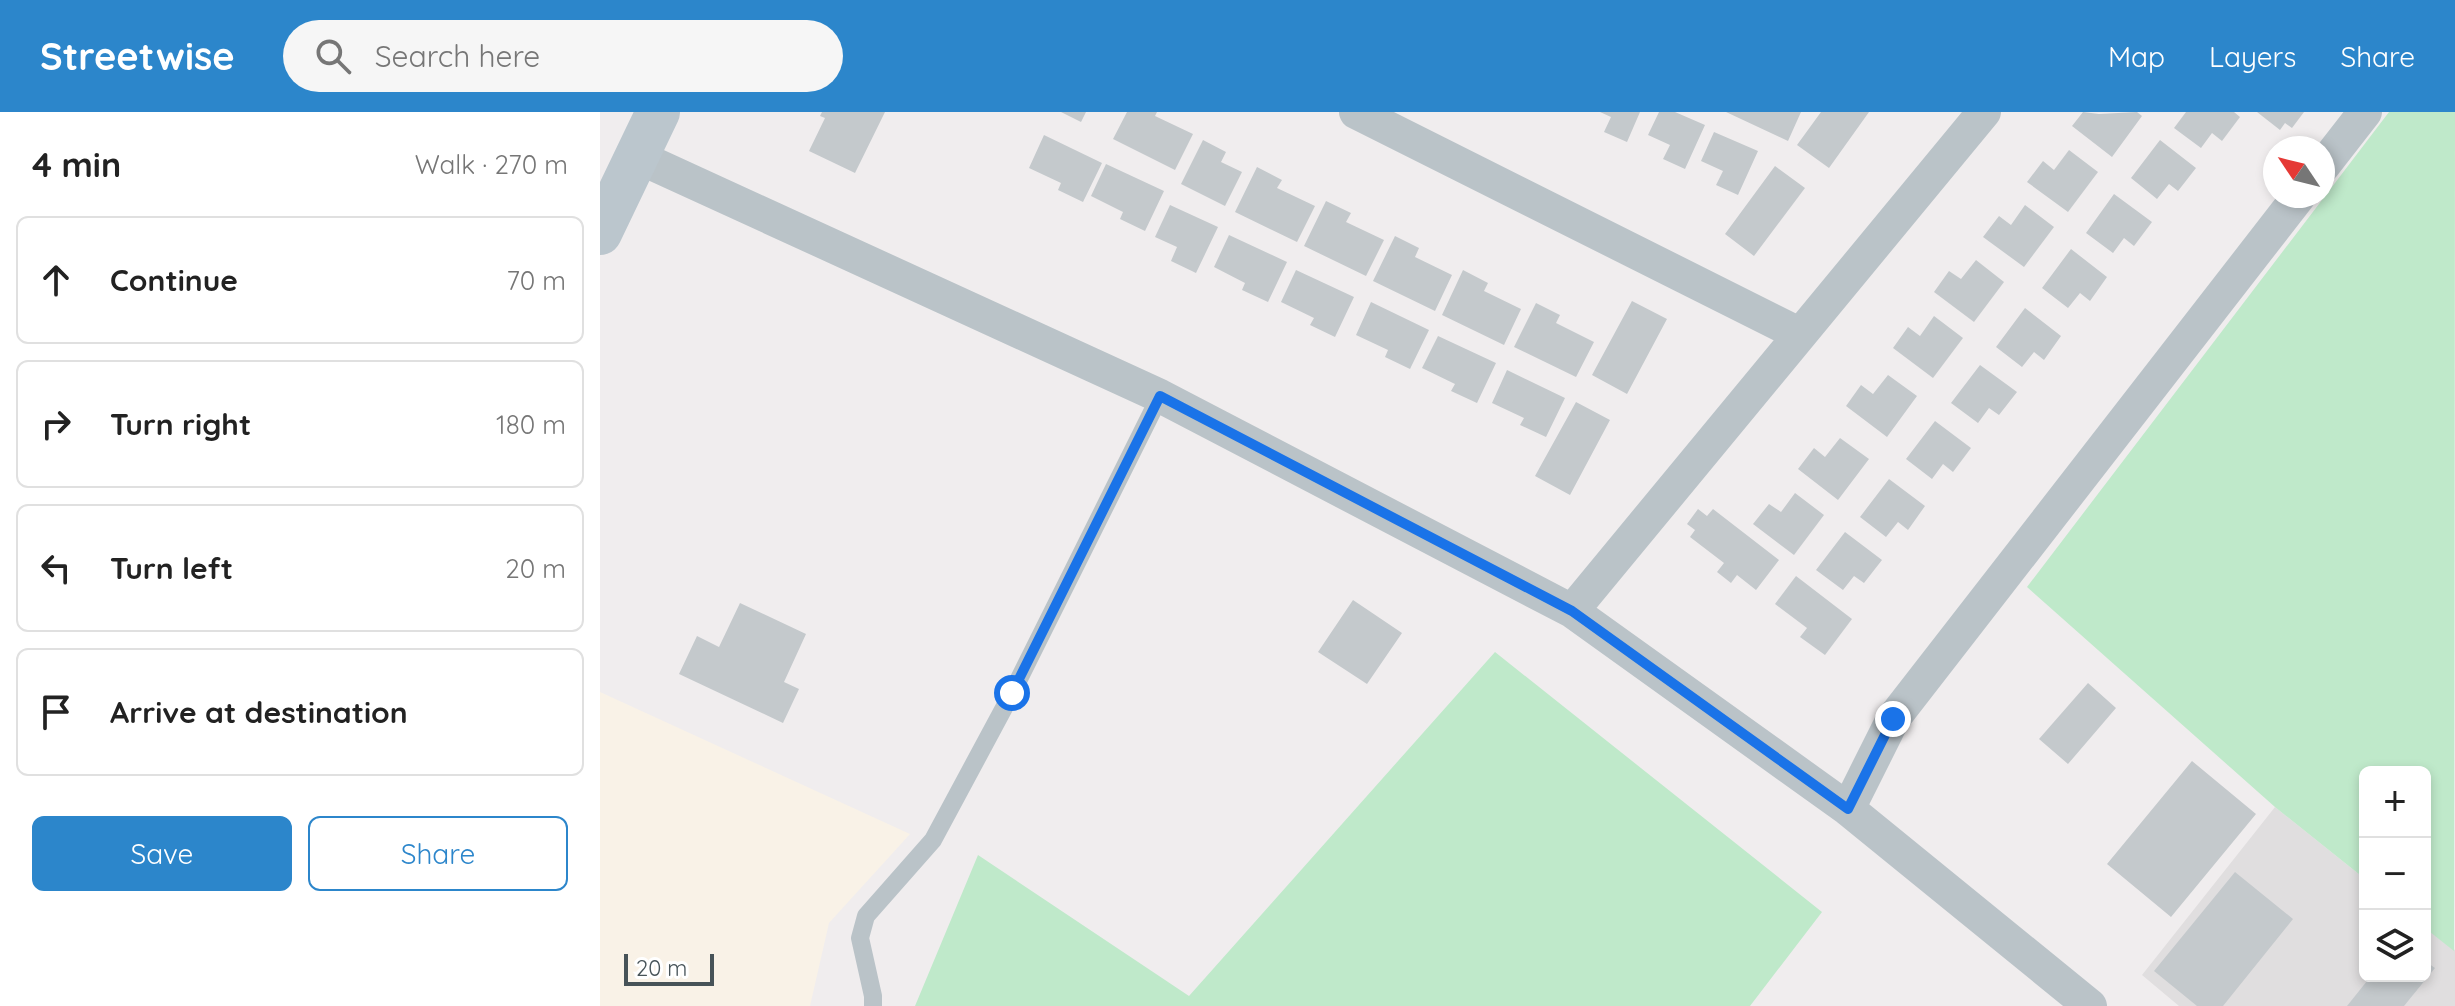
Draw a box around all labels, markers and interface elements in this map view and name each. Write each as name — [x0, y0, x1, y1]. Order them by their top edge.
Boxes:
search box — [283, 20, 843, 92]
text: Streetwise — [40, 32, 235, 80]
icon: search — [311, 34, 355, 78]
text: Search here — [375, 37, 540, 75]
text: Map — [2108, 39, 2165, 74]
text: Layers — [2209, 39, 2296, 74]
text: Share — [2340, 39, 2415, 74]
north arrow — [2263, 136, 2335, 208]
text: 4 min — [32, 143, 121, 186]
text: Walk · 270 m — [415, 148, 568, 181]
icon: ahead — [34, 258, 78, 302]
text: Continue — [110, 261, 238, 299]
text: 70 m — [506, 264, 566, 297]
icon: right — [34, 402, 78, 446]
text: Turn right — [110, 405, 251, 443]
text: 180 m — [496, 408, 566, 441]
icon: left — [34, 546, 78, 590]
text: Turn left — [110, 549, 233, 587]
text: 20 m — [505, 552, 566, 585]
route start — [994, 675, 1030, 711]
icon: arrive — [34, 690, 78, 734]
text: Arrive at destination — [110, 693, 408, 731]
route end — [1875, 701, 1911, 737]
map controls — [2359, 766, 2431, 982]
button: + — [2359, 766, 2431, 838]
button: Save — [32, 816, 292, 891]
button: Share — [308, 816, 568, 891]
button: − — [2359, 838, 2431, 910]
button: layers — [2359, 910, 2431, 982]
scale bar — [624, 950, 714, 986]
text: 20 m — [636, 954, 687, 982]

